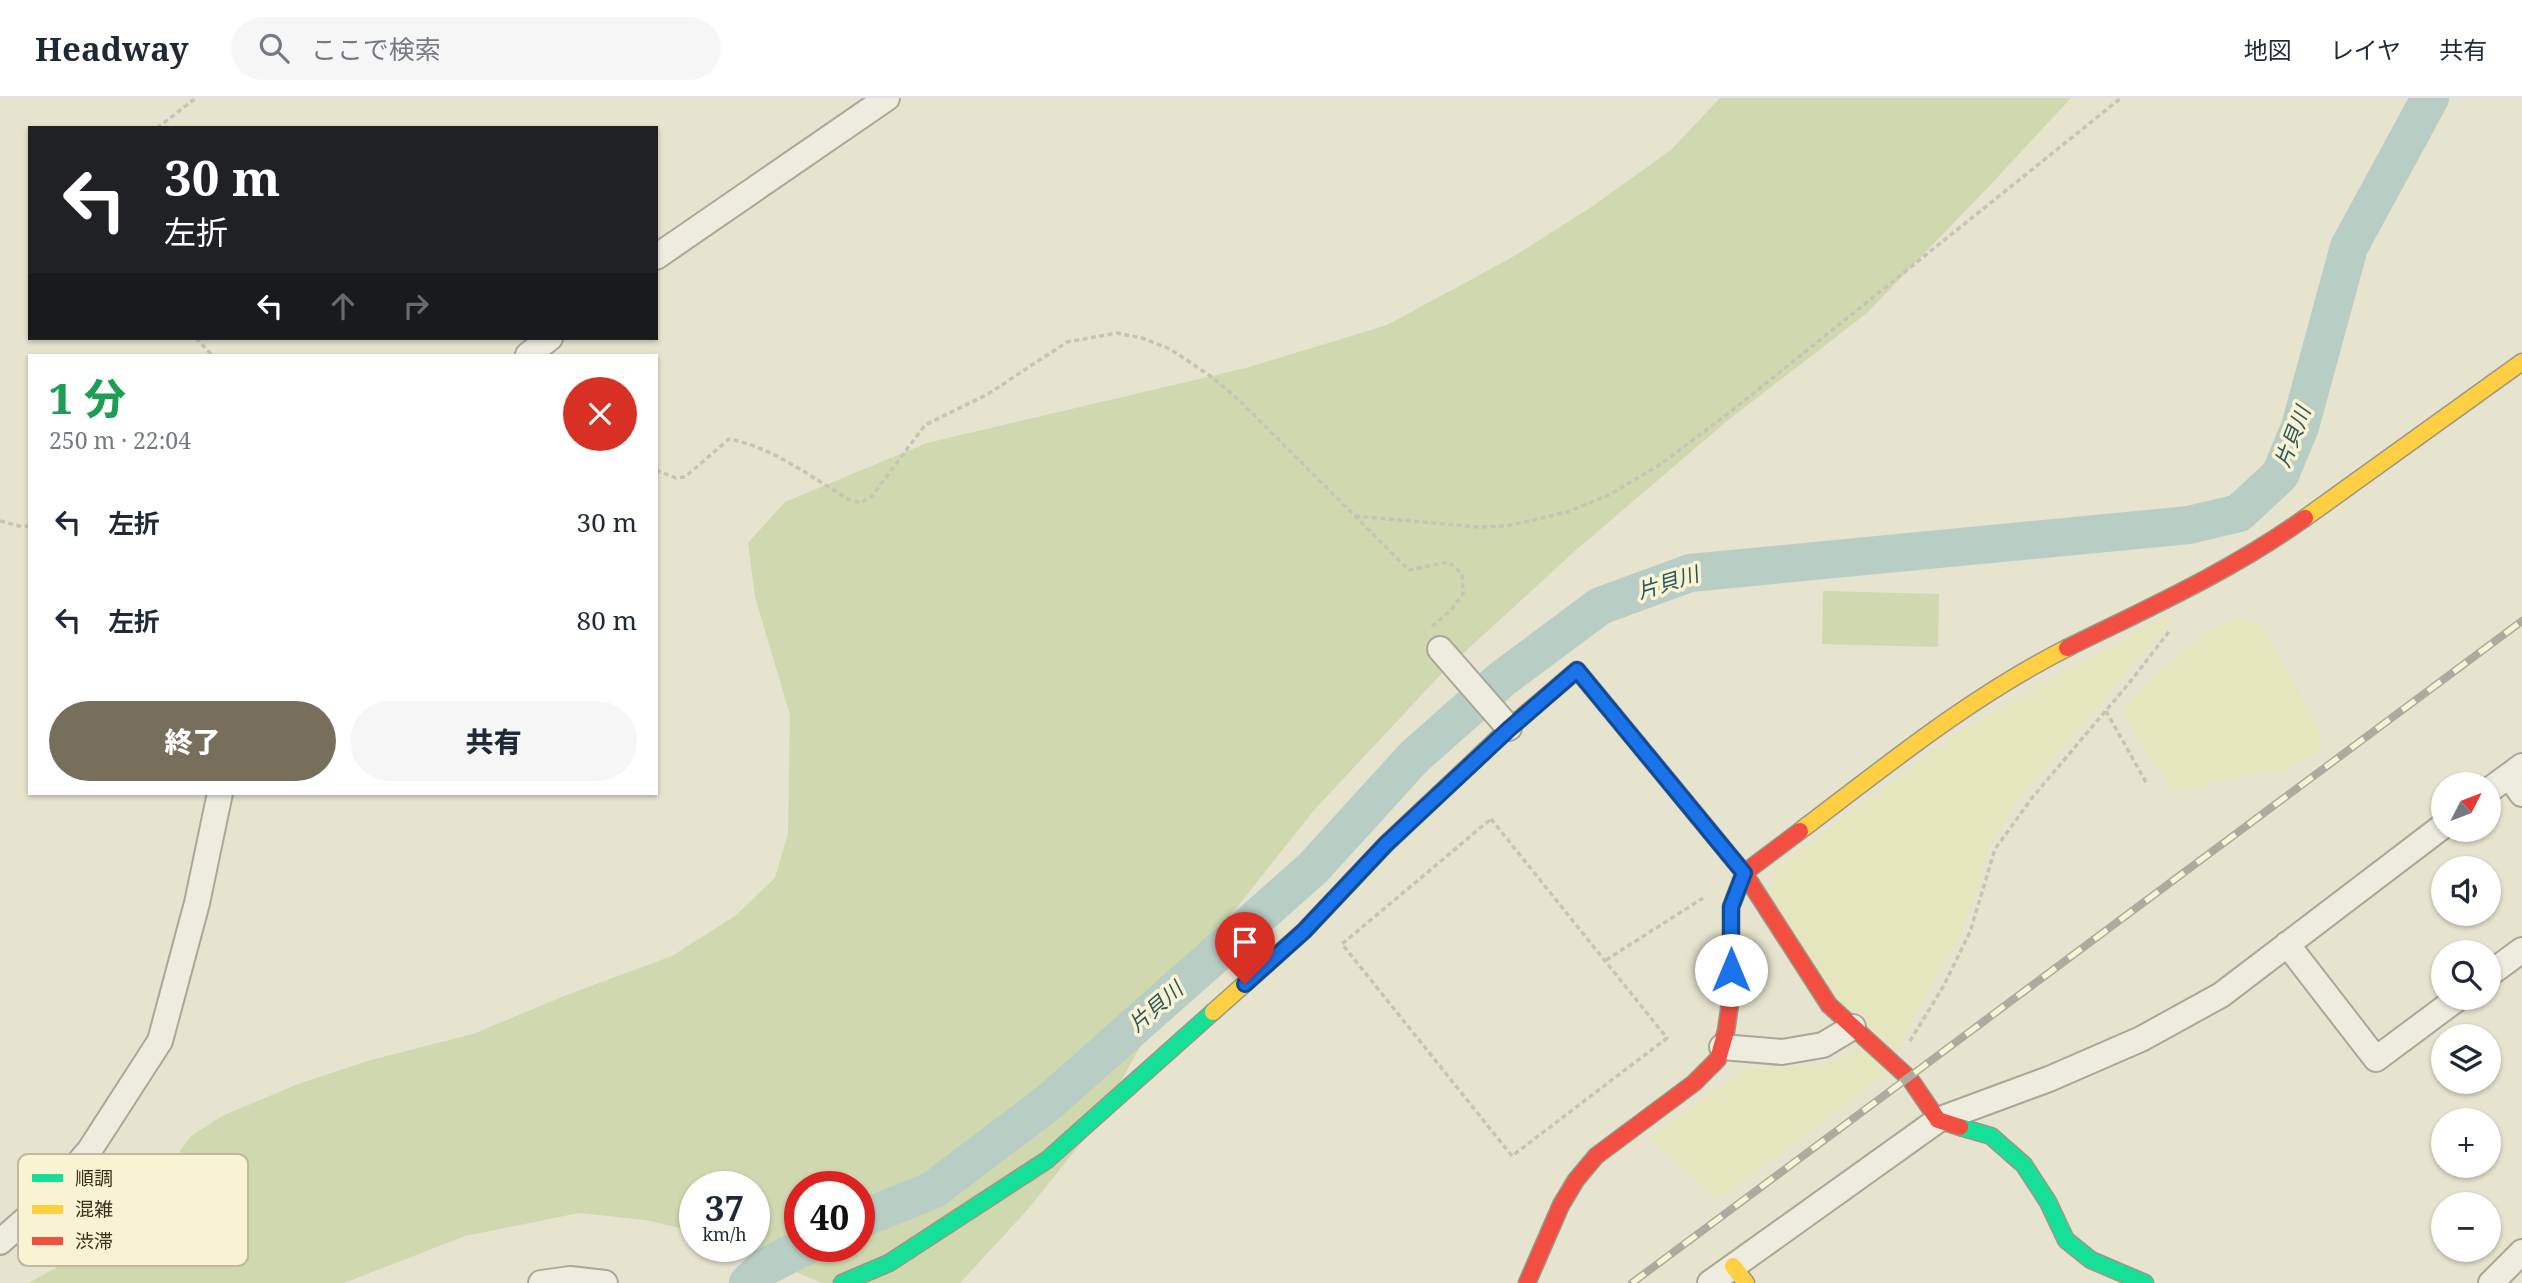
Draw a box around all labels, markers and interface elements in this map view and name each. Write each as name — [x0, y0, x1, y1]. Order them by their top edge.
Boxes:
search box — [231, 17, 721, 80]
text: Headway — [35, 26, 189, 71]
icon: search — [255, 29, 293, 67]
text: ここで検索 — [311, 31, 441, 67]
text: 地図 — [2244, 33, 2292, 66]
text: レイヤ — [2330, 33, 2401, 66]
text: 共有 — [2439, 33, 2487, 66]
text: 30 m — [164, 144, 280, 210]
icon: left — [49, 154, 140, 245]
text: 左折 — [164, 210, 228, 253]
icon: left — [251, 287, 289, 325]
icon: ahead — [324, 287, 362, 325]
icon: right — [397, 287, 435, 325]
text: 1 分 — [49, 369, 126, 426]
button: close — [563, 377, 637, 451]
water label: 片貝川 — [2268, 400, 2317, 471]
text: 250 m · 22:04 — [49, 424, 191, 456]
icon: left — [49, 503, 87, 541]
text: 30 m — [577, 504, 637, 540]
text: 左折 — [108, 505, 160, 541]
water label: 片貝川 — [1633, 559, 1704, 605]
icon: left — [49, 601, 87, 639]
text: 80 m — [577, 602, 637, 638]
text: 左折 — [108, 603, 160, 639]
button: 終了 — [49, 701, 336, 781]
button: 共有 — [350, 701, 637, 781]
north arrow — [2431, 772, 2501, 842]
map controls — [2431, 772, 2501, 1262]
button: sound — [2431, 856, 2501, 926]
pin — [1215, 912, 1275, 984]
icon: arrive — [1226, 923, 1264, 961]
position arrow — [1694, 933, 1768, 1007]
button: search — [2431, 940, 2501, 1010]
water label: 片貝川 — [1122, 974, 1190, 1037]
button: layers — [2431, 1024, 2501, 1094]
button: + — [2431, 1108, 2501, 1178]
legend — [18, 1154, 248, 1266]
text: 順調 — [75, 1165, 113, 1191]
speed limit sign: 40 — [784, 1171, 875, 1262]
text: 37 — [705, 1184, 744, 1231]
button: − — [2431, 1192, 2501, 1262]
text: 混雑 — [75, 1196, 113, 1222]
text: km/h — [702, 1222, 747, 1246]
text: 渋滞 — [75, 1228, 113, 1254]

